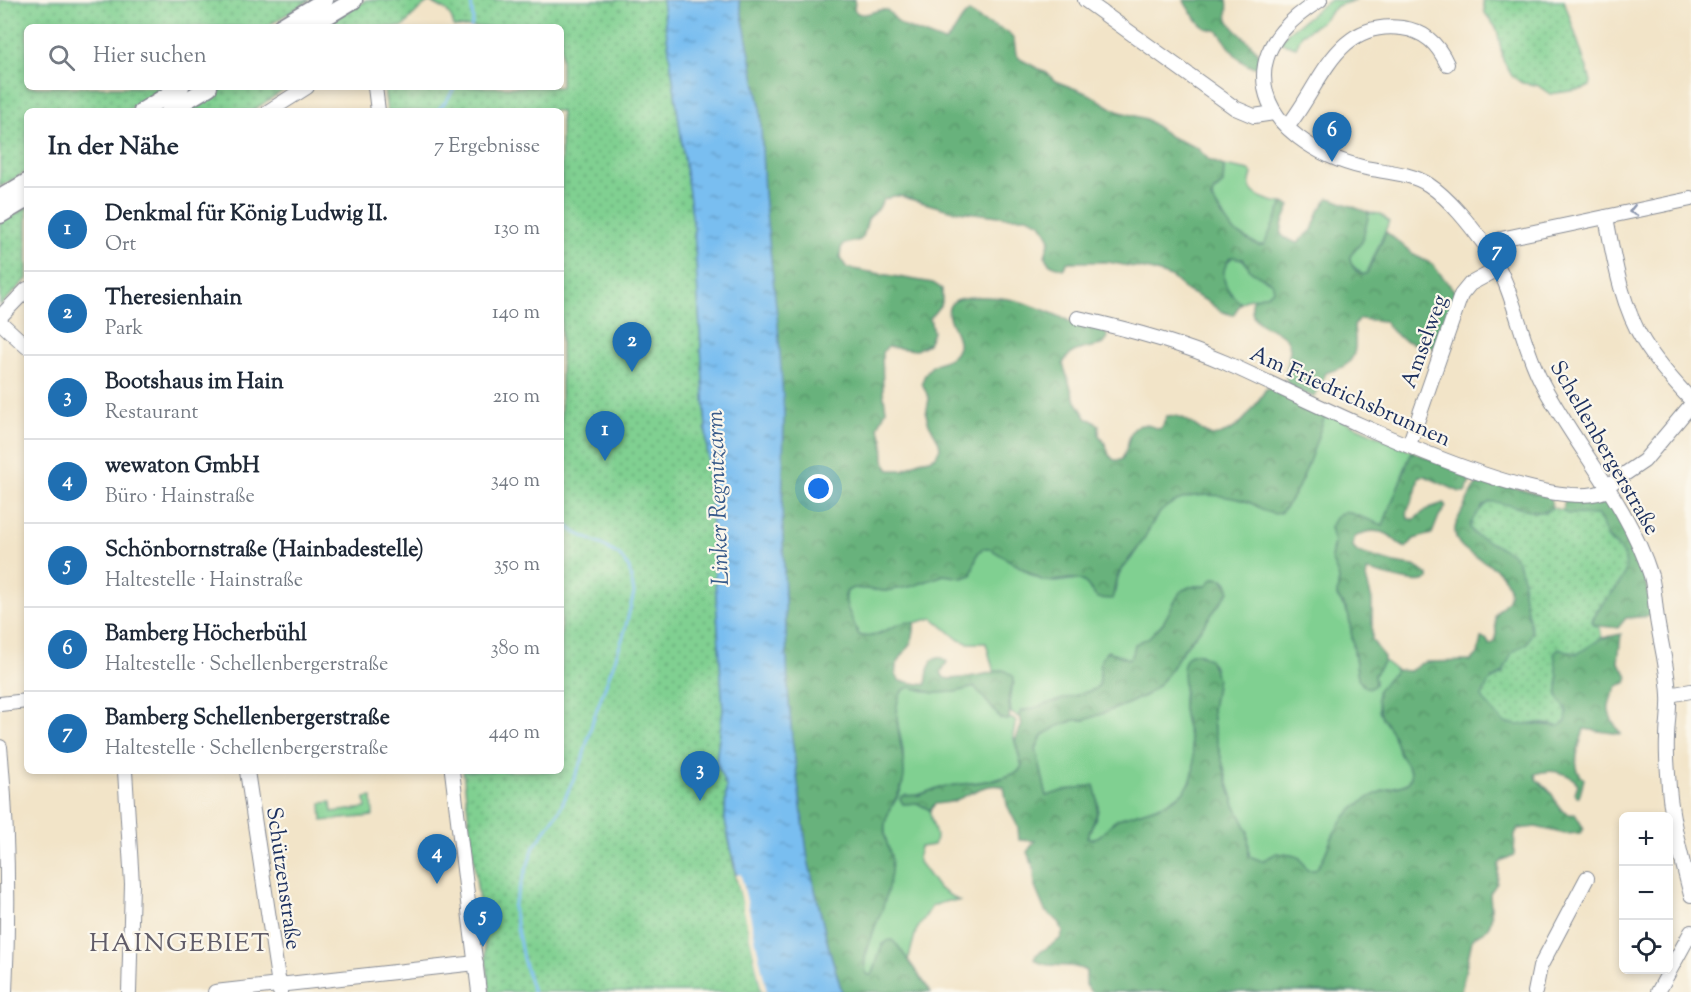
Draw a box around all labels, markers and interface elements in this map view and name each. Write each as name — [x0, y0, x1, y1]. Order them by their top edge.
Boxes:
search box — [24, 24, 564, 90]
icon: search — [45, 41, 78, 74]
text: Hier suchen — [93, 41, 207, 73]
pin: 6 — [1312, 112, 1352, 162]
text: In der Nähe — [48, 129, 179, 166]
text: 7 Ergebnisse — [434, 133, 540, 162]
text: Denkmal für König Ludwig II. — [105, 199, 388, 231]
one-way arrow — [1628, 203, 1638, 216]
text: 1 — [64, 215, 71, 244]
text: 130 m — [494, 215, 540, 244]
text: Ort — [105, 231, 136, 260]
pin: 7 — [1478, 232, 1516, 282]
text: Theresienhain — [105, 283, 242, 315]
street label: Amselweg — [1394, 290, 1458, 393]
text: 2 — [63, 299, 72, 328]
text: 140 m — [492, 299, 540, 328]
text: Park — [105, 315, 143, 344]
pin: 2 — [612, 322, 652, 372]
street label: Am Friedrichsbrunnen — [1244, 339, 1455, 456]
street label: Schellenbergerstraße — [1540, 355, 1666, 542]
text: Bootshaus im Hain — [105, 367, 284, 399]
text: 3 — [63, 383, 72, 412]
text: 210 m — [493, 383, 540, 412]
text: Restaurant — [105, 399, 198, 428]
water label: Linker Regnitzarm — [699, 410, 739, 586]
pin: 1 — [586, 412, 624, 461]
text: wewaton GmbH — [105, 451, 260, 483]
text: 4 — [62, 467, 73, 496]
text: 340 m — [491, 467, 540, 496]
your location — [804, 474, 833, 503]
text: Büro · Hainstraße — [105, 483, 255, 512]
text: Schönbornstraße (Hainbadestelle) — [105, 535, 424, 567]
text: 5 — [64, 551, 71, 580]
text: 350 m — [494, 551, 540, 580]
text: Haltestelle · Hainstraße — [105, 567, 303, 596]
text: Bamberg Höcherbühl — [105, 619, 307, 651]
text: 6 — [63, 635, 72, 664]
text: 380 m — [491, 635, 540, 664]
text: Haltestelle · Schellenbergerstraße — [105, 651, 388, 680]
text: Bamberg Schellenbergerstraße — [105, 703, 390, 735]
text: 7 — [62, 719, 73, 748]
text: 440 m — [489, 719, 540, 748]
text: Haltestelle · Schellenbergerstraße — [105, 735, 388, 764]
pin: 3 — [680, 752, 720, 801]
street label: Schützenstraße — [256, 805, 308, 952]
map controls — [1619, 812, 1673, 974]
button: + — [1619, 812, 1673, 866]
pin: 4 — [418, 834, 456, 884]
button: − — [1619, 866, 1673, 920]
pin: 5 — [464, 898, 502, 947]
button: locate — [1619, 920, 1673, 974]
district label: HAINGEBIET — [89, 926, 271, 963]

